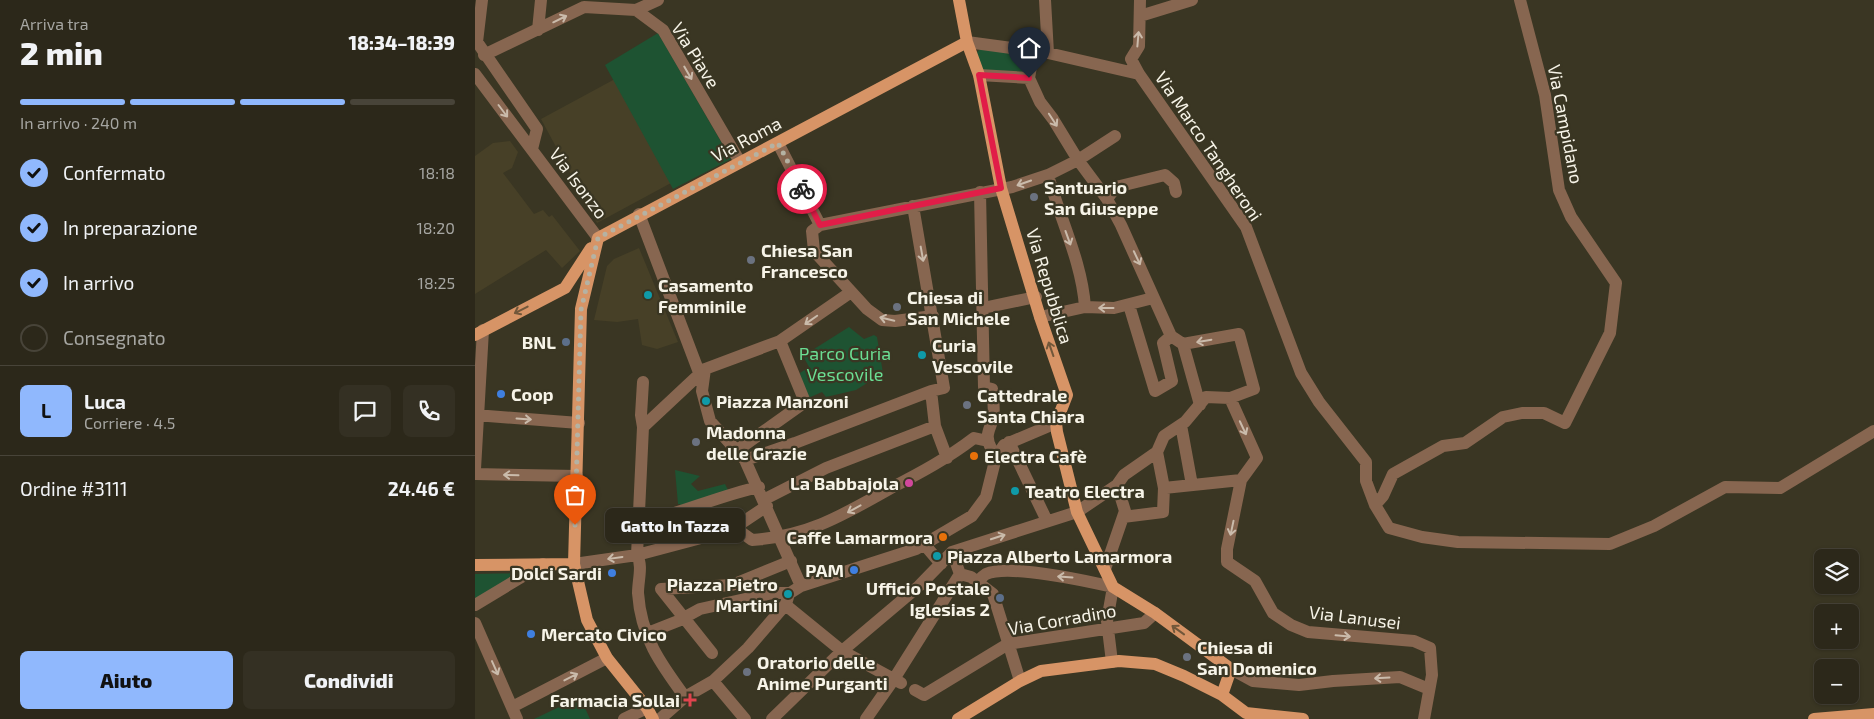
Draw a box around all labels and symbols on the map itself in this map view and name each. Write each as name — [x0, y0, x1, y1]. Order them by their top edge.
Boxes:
one-way arrow — [552, 14, 567, 23]
street label: Via Piave — [667, 18, 725, 92]
pin — [1008, 27, 1050, 78]
one-way arrow — [1134, 31, 1143, 47]
street label: Via Campidano — [1544, 63, 1588, 185]
one-way arrow — [684, 66, 694, 80]
street label: Via Marco Tangheroni — [1151, 67, 1267, 225]
one-way arrow — [498, 105, 509, 118]
street label: Via Roma — [707, 111, 785, 167]
one-way arrow — [1048, 112, 1058, 126]
street label: Via Isonzo — [545, 143, 613, 223]
courier — [777, 164, 827, 214]
place label: Santuario San Giuseppe — [1044, 176, 1158, 219]
one-way arrow — [1016, 179, 1032, 189]
marker: Santuario San Giuseppe — [1028, 191, 1040, 203]
street label: Via Repubblica — [1022, 226, 1078, 346]
one-way arrow — [1064, 230, 1073, 245]
place label: Chiesa San Francesco — [761, 239, 853, 282]
one-way arrow — [917, 246, 927, 262]
one-way arrow — [1133, 250, 1143, 265]
marker: Chiesa San Francesco — [745, 254, 757, 266]
place label: Casamento Femminile — [658, 274, 754, 317]
place label: Chiesa di San Michele — [907, 286, 1010, 329]
marker: Casamento Femminile — [642, 289, 654, 301]
marker: Chiesa di San Michele — [891, 301, 903, 313]
one-way arrow — [1098, 303, 1114, 313]
one-way arrow — [514, 305, 529, 315]
one-way arrow — [880, 314, 896, 324]
one-way arrow — [804, 315, 818, 325]
place label: BNL — [522, 331, 556, 353]
place label: Curia Vescovile — [932, 334, 1013, 377]
marker: BNL — [560, 336, 572, 348]
one-way arrow — [1196, 336, 1212, 346]
park label: Parco Curia Vescovile — [799, 342, 891, 385]
one-way arrow — [1046, 342, 1055, 357]
marker: Curia Vescovile — [916, 349, 928, 361]
place label: Coop — [511, 383, 554, 405]
place label: Cattedrale Santa Chiara — [977, 384, 1085, 427]
marker: Coop — [495, 388, 507, 400]
place label: Piazza Manzoni — [716, 390, 849, 412]
marker: Piazza Manzoni — [700, 395, 712, 407]
marker: Cattedrale Santa Chiara — [961, 399, 973, 411]
one-way arrow — [515, 414, 531, 423]
one-way arrow — [1239, 420, 1249, 435]
place label: Madonna delle Grazie — [706, 421, 807, 464]
marker: Madonna delle Grazie — [690, 436, 702, 448]
place label: Electra Cafè — [984, 445, 1087, 467]
marker: Electra Cafè — [968, 450, 980, 462]
one-way arrow — [503, 470, 519, 479]
place label: La Babbajola — [790, 472, 899, 494]
pin — [554, 474, 596, 525]
marker: La Babbajola — [903, 477, 915, 489]
place label: Teatro Electra — [1025, 480, 1145, 502]
marker: Teatro Electra — [1009, 485, 1021, 497]
one-way arrow — [846, 504, 861, 514]
callout: Gatto In Tazza — [605, 508, 745, 542]
one-way arrow — [1227, 519, 1236, 535]
place label: Caffe Lamarmora — [787, 526, 933, 548]
marker: Caffe Lamarmora — [937, 531, 949, 543]
one-way arrow — [990, 531, 1006, 541]
place label: Piazza Alberto Lamarmora — [947, 545, 1172, 567]
marker: Piazza Alberto Lamarmora — [931, 550, 943, 562]
one-way arrow — [607, 553, 623, 563]
place label: PAM — [805, 559, 844, 581]
place label: Dolci Sardi — [511, 562, 602, 584]
marker: PAM — [848, 564, 860, 576]
marker: Dolci Sardi — [606, 567, 618, 579]
place label: Piazza Pietro Martini — [667, 573, 778, 616]
one-way arrow — [1058, 573, 1074, 582]
place label: Ufficio Postale Iglesias 2 — [866, 577, 990, 620]
marker: Piazza Pietro Martini — [782, 588, 794, 600]
marker: Ufficio Postale Iglesias 2 — [994, 592, 1006, 604]
street label: Via Corradino — [1006, 599, 1118, 639]
street label: Via Lanusei — [1308, 600, 1402, 634]
place label: Mercato Civico — [541, 623, 667, 645]
one-way arrow — [1171, 625, 1185, 635]
marker: Mercato Civico — [525, 628, 537, 640]
one-way arrow — [1334, 631, 1350, 640]
place label: Chiesa di San Domenico — [1197, 636, 1317, 679]
place label: Oratorio delle Anime Purganti — [757, 651, 888, 694]
marker: Chiesa di San Domenico — [1181, 651, 1193, 663]
one-way arrow — [490, 660, 500, 675]
marker: Oratorio delle Anime Purganti — [741, 666, 753, 678]
one-way arrow — [563, 672, 578, 682]
one-way arrow — [1374, 674, 1390, 683]
place label: Farmacia Sollai — [550, 689, 680, 711]
marker: Farmacia Sollai — [684, 694, 696, 706]

